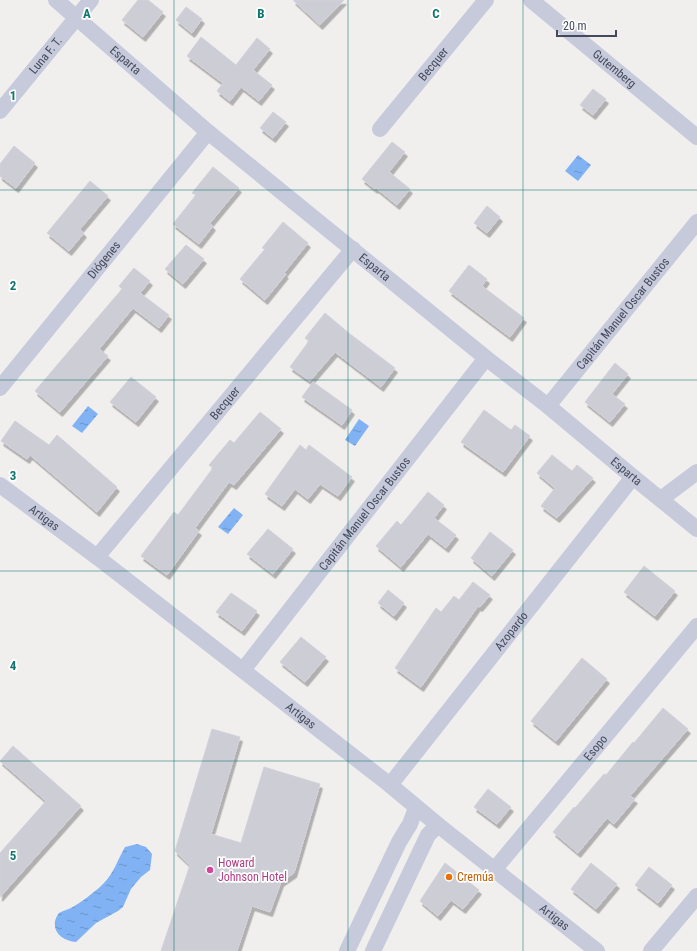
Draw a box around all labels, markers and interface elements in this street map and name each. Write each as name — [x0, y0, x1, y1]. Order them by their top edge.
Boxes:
text: A — [83, 6, 91, 21]
text: B — [257, 6, 265, 21]
text: C — [432, 6, 440, 21]
scale bar — [557, 12, 616, 38]
text: 20 m — [563, 19, 587, 33]
street label: Luna F. T. — [26, 34, 65, 77]
street label: Esparta — [107, 43, 144, 78]
street label: Becquer — [416, 44, 451, 84]
street label: Gutemberg — [590, 47, 639, 91]
text: 1 — [10, 88, 16, 103]
street label: Diógenes — [85, 238, 123, 281]
street label: Esparta — [356, 251, 393, 284]
street label: Capitán Manuel Oscar Bustos — [573, 255, 672, 372]
text: 2 — [10, 278, 17, 293]
street label: Becquer — [207, 384, 243, 423]
street label: Capitán Manuel Oscar Bustos — [316, 454, 413, 573]
street label: Esparta — [608, 454, 645, 489]
text: 3 — [10, 468, 16, 483]
street label: Artigas — [26, 502, 62, 534]
street label: Azopardo — [492, 609, 531, 653]
text: 4 — [10, 658, 17, 673]
street label: Artigas — [283, 699, 319, 732]
street label: Esopo — [581, 732, 610, 764]
text: 5 — [10, 848, 17, 863]
place label: Howard Johnson Hotel — [218, 856, 287, 884]
marker: Howard Johnson Hotel — [205, 865, 215, 875]
place label: Cremúa — [457, 870, 494, 884]
marker: Cremúa — [444, 872, 454, 882]
street label: Artigas — [537, 901, 572, 933]

